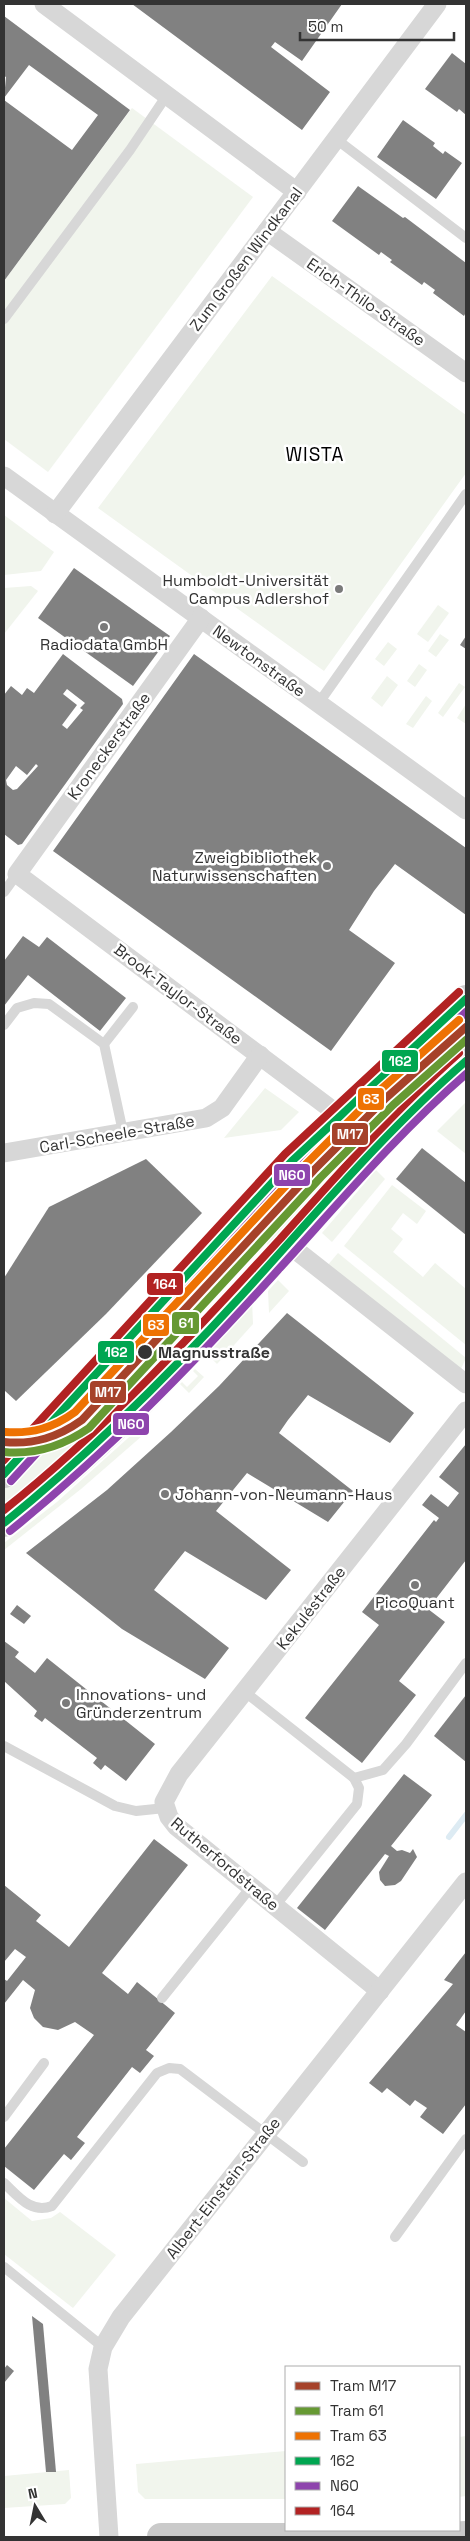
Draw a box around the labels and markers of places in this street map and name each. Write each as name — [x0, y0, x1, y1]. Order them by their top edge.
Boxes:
place label: Humboldt-Universität Campus Adlershof — [162, 570, 329, 609]
marker: Humboldt-Universität Campus Adlershof — [333, 583, 345, 595]
marker: Radiodata GmbH — [98, 621, 110, 633]
place label: Radiodata GmbH — [40, 634, 168, 655]
place label: Zweigbibliothek Naturwissenschaften — [152, 847, 317, 886]
marker: Zweigbibliothek Naturwissenschaften — [321, 860, 333, 872]
place label: Magnusstraße — [158, 1342, 270, 1363]
marker: Magnusstraße — [136, 1343, 154, 1361]
place label: Johann-von-Neumann-Haus — [175, 1484, 392, 1505]
marker: Johann-von-Neumann-Haus — [159, 1488, 171, 1500]
marker: PicoQuant — [409, 1579, 421, 1591]
place label: PicoQuant — [375, 1592, 455, 1613]
place label: Innovations- und Gründerzentrum — [76, 1684, 206, 1723]
marker: Innovations- und Gründerzentrum — [60, 1697, 72, 1709]

